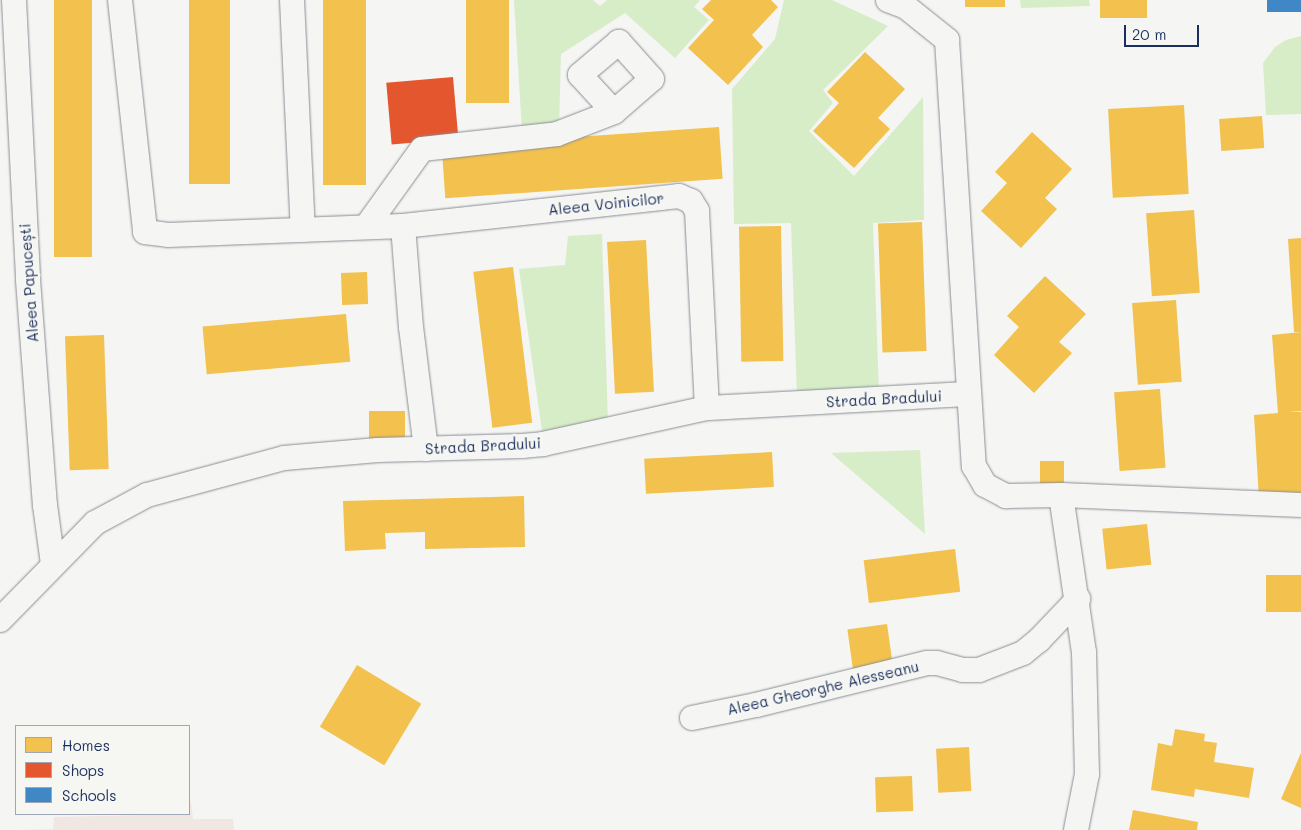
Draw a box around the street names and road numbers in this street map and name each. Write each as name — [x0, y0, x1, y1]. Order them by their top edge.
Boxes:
street label: Aleea Voinicilor — [547, 189, 665, 219]
street label: Aleea Papucești — [16, 223, 42, 343]
street label: Strada Bradului — [826, 387, 942, 411]
street label: Strada Bradului — [425, 434, 541, 458]
street label: Aleea Gheorghe Alesseanu — [725, 657, 921, 719]

